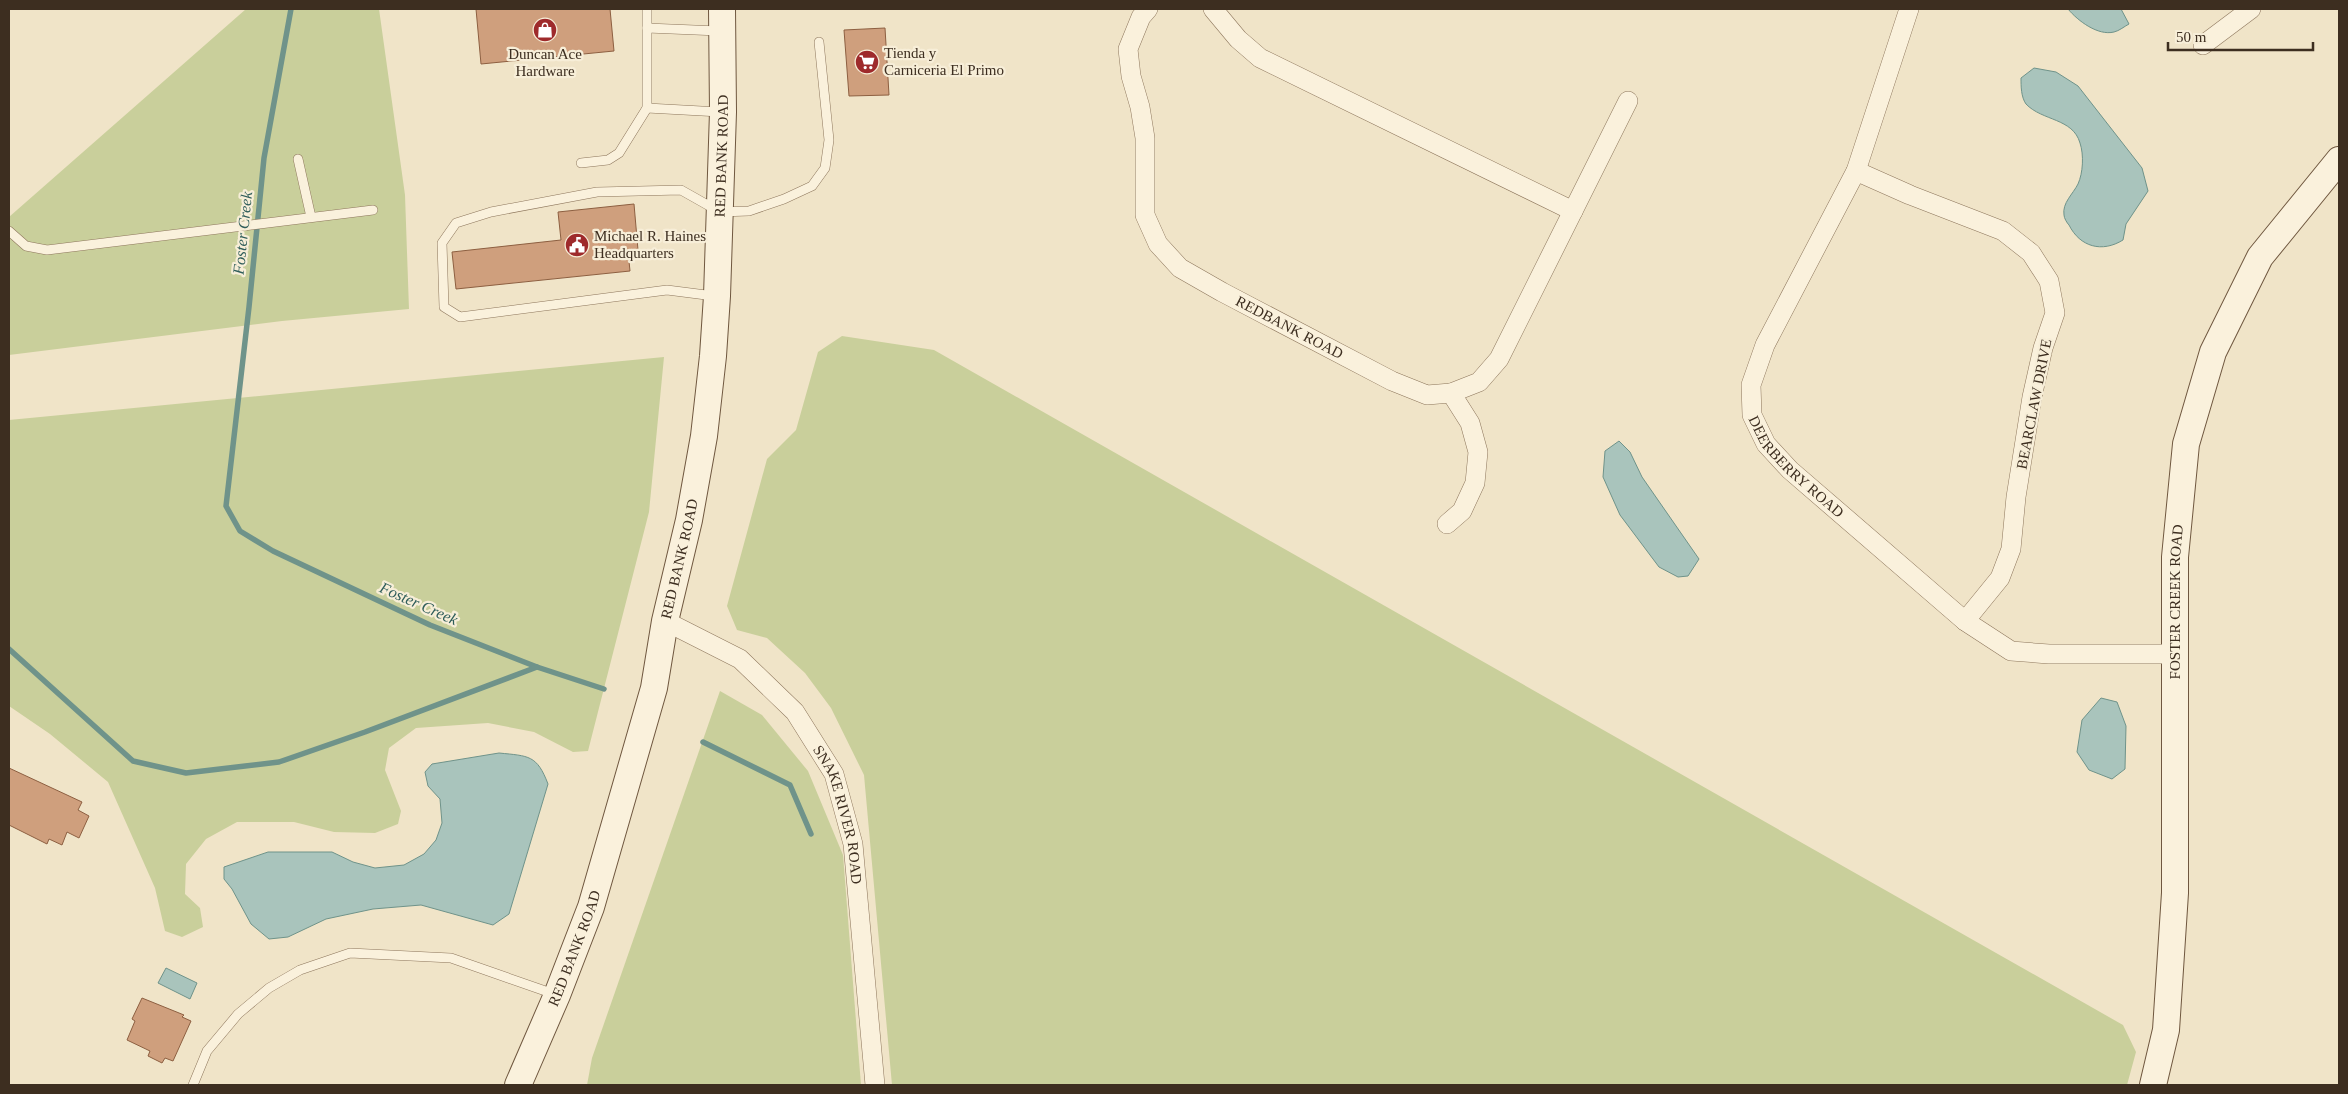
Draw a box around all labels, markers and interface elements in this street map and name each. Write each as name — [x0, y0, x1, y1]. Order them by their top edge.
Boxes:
shop icon: Duncan Ace Hardware — [532, 17, 558, 43]
scale bar — [2168, 20, 2313, 52]
text: 50 m — [2176, 29, 2207, 45]
place label: Tienda y Carniceria El Primo — [884, 45, 1004, 78]
place label: Duncan Ace Hardware — [508, 46, 582, 79]
supermarket icon: Tienda y Carniceria El Primo — [854, 49, 880, 75]
street label: RED BANK ROAD — [712, 95, 731, 218]
water label: Foster Creek — [230, 190, 255, 276]
place label: Michael R. Haines Headquarters — [594, 228, 706, 261]
public building icon: Michael R. Haines Headquarters — [564, 232, 590, 258]
street label: REDBANK ROAD — [1233, 293, 1346, 362]
street label: BEARCLAW DRIVE — [2014, 338, 2054, 470]
street label: DEERBERRY ROAD — [1746, 413, 1847, 521]
street label: RED BANK ROAD — [658, 497, 701, 620]
street label: FOSTER CREEK ROAD — [2167, 523, 2186, 679]
water label: Foster Creek — [376, 578, 461, 629]
street label: SNAKE RIVER ROAD — [810, 742, 865, 885]
street label: RED BANK ROAD — [545, 888, 603, 1009]

